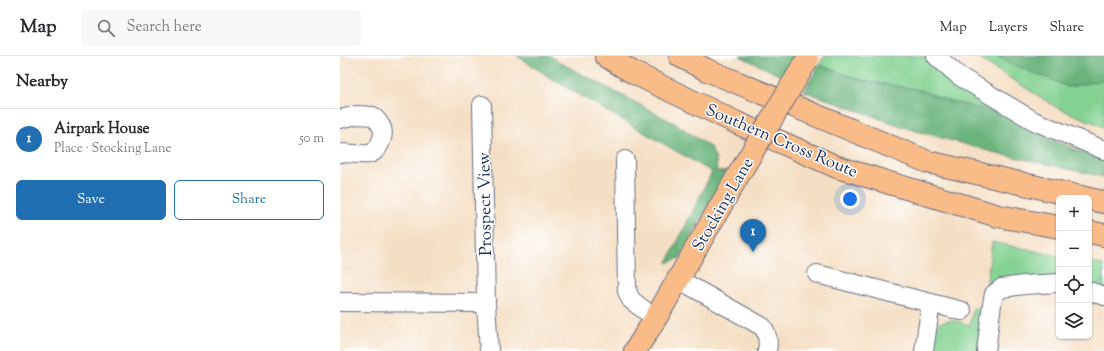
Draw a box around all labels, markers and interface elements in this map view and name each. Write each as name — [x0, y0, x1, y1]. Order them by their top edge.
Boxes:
search box — [81, 10, 361, 46]
text: Map — [20, 14, 57, 41]
icon: search — [95, 17, 117, 39]
text: Search here — [127, 17, 202, 38]
text: Map — [940, 18, 967, 38]
text: Layers — [989, 18, 1027, 38]
text: Share — [1049, 18, 1084, 38]
text: Nearby — [16, 70, 68, 94]
street label: Southern Cross Route — [701, 99, 861, 185]
text: Airpark House — [54, 119, 150, 140]
text: 1 — [27, 130, 31, 148]
text: 50 m — [299, 130, 324, 148]
text: Place · Stocking Lane — [54, 140, 172, 158]
street label: Prospect View — [473, 152, 499, 256]
street label: Stocking Lane — [687, 154, 760, 256]
button: Save — [16, 180, 166, 220]
button: Share — [174, 180, 324, 220]
your location — [840, 189, 860, 209]
map controls — [1056, 195, 1092, 339]
button: + — [1056, 195, 1092, 231]
pin: 1 — [740, 219, 766, 252]
button: − — [1056, 231, 1092, 267]
button: locate — [1056, 267, 1092, 303]
button: layers — [1056, 303, 1092, 339]

